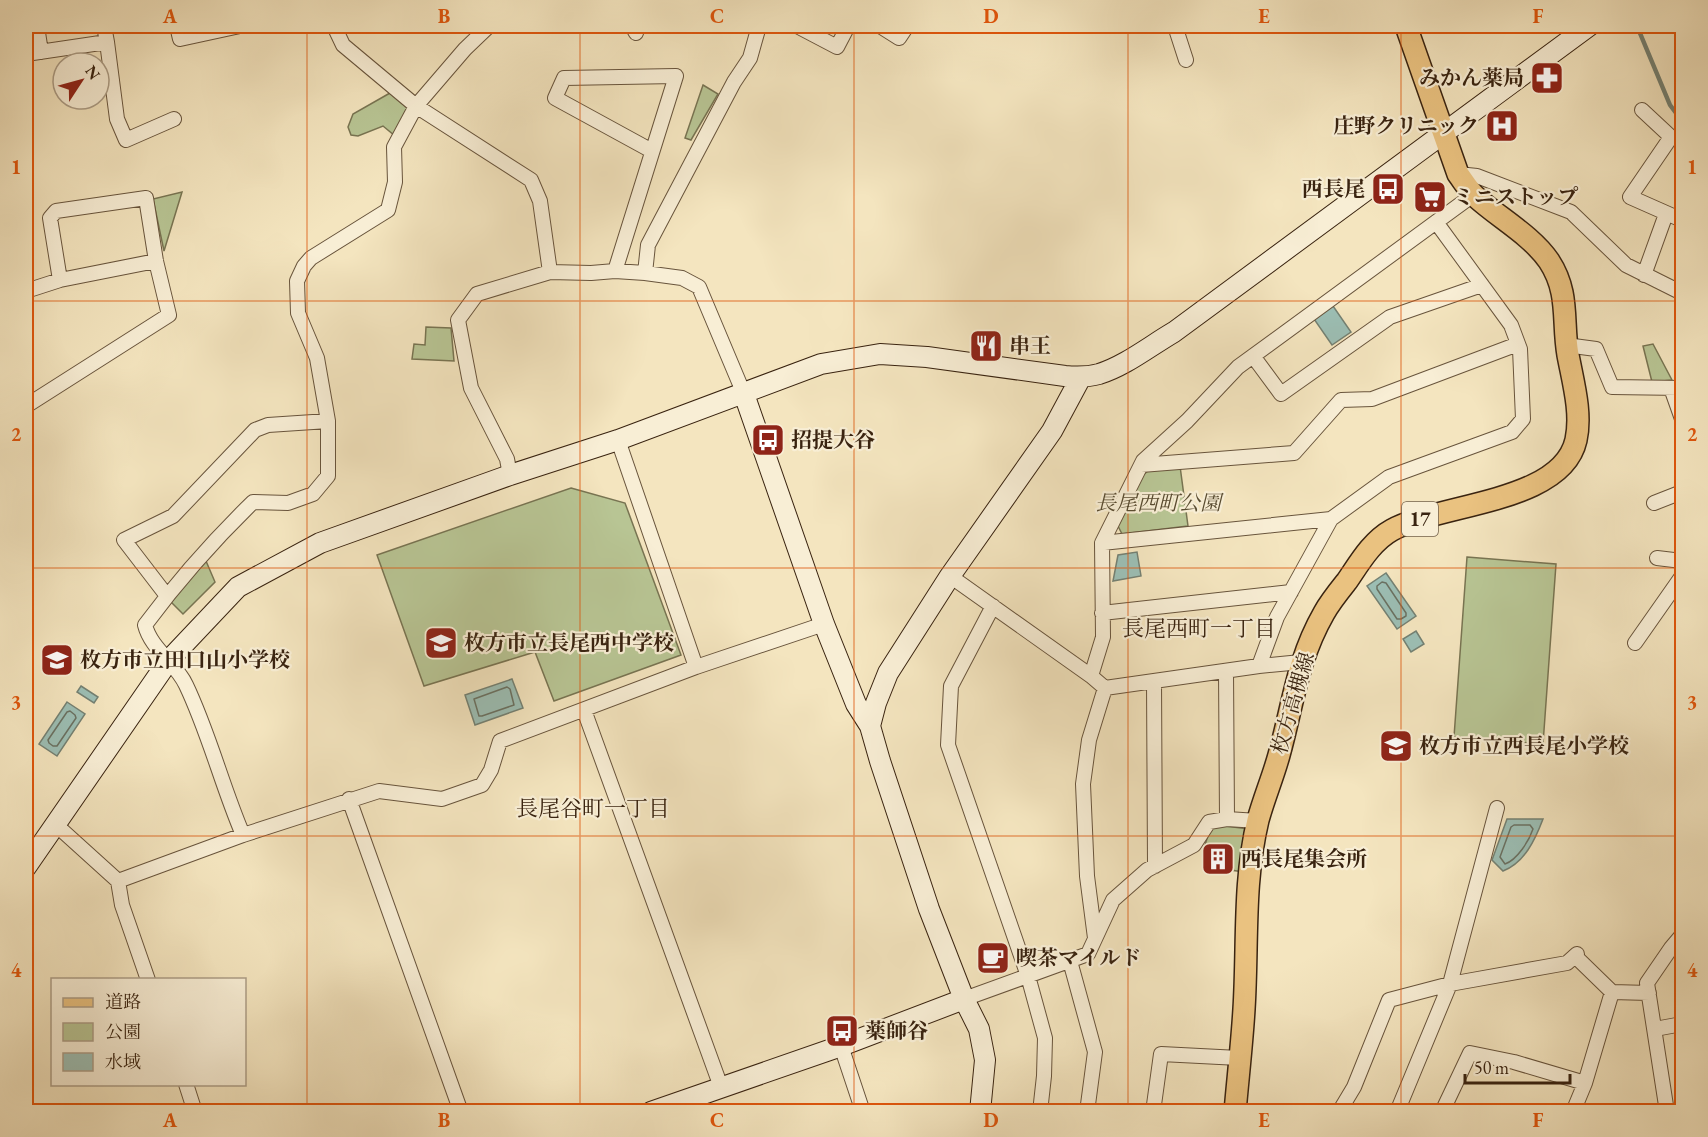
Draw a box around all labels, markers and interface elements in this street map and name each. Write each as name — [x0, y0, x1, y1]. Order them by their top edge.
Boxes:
text: A — [162, 3, 178, 29]
text: B — [438, 3, 450, 29]
text: C — [710, 3, 724, 29]
text: D — [983, 3, 999, 29]
text: E — [1258, 3, 1270, 29]
text: F — [1533, 3, 1544, 29]
north arrow — [51, 51, 111, 111]
pharmacy icon: みかん薬局 — [1529, 60, 1565, 96]
text: N — [80, 61, 105, 84]
place label: みかん薬局 — [1419, 64, 1524, 91]
hospital icon: 庄野クリニック — [1484, 108, 1520, 144]
place label: 庄野クリニック — [1333, 112, 1479, 139]
text: 1 — [11, 154, 21, 180]
text: 1 — [1687, 154, 1697, 180]
bus stop icon: 西長尾 — [1370, 171, 1406, 207]
place label: 西長尾 — [1302, 175, 1365, 202]
supermarket icon: ミニストップ — [1412, 179, 1448, 215]
place label: ミニストップ — [1453, 183, 1578, 210]
restaurant icon: 串王 — [968, 328, 1004, 364]
place label: 串王 — [1009, 332, 1051, 359]
text: 2 — [11, 421, 22, 447]
text: 2 — [1687, 421, 1698, 447]
bus stop icon: 招提大谷 — [750, 422, 786, 458]
place label: 招提大谷 — [791, 426, 875, 453]
park label: 長尾西町公園 — [1095, 489, 1224, 516]
road number: 17 — [1402, 502, 1438, 536]
district label: 長尾西町一丁目 — [1122, 614, 1276, 643]
school or university icon: 枚方市立長尾西中学校 — [423, 625, 459, 661]
place label: 枚方市立長尾西中学校 — [464, 629, 674, 656]
school or university icon: 枚方市立田口山小学校 — [39, 642, 75, 678]
place label: 枚方市立田口山小学校 — [80, 646, 290, 673]
street label: 枚方高槻線 — [1265, 649, 1320, 757]
text: 3 — [11, 689, 21, 715]
text: 3 — [1687, 689, 1697, 715]
school or university icon: 枚方市立西長尾小学校 — [1378, 728, 1414, 764]
place label: 枚方市立西長尾小学校 — [1419, 732, 1629, 759]
district label: 長尾谷町一丁目 — [516, 794, 670, 823]
building icon: 西長尾集会所 — [1200, 841, 1236, 877]
place label: 西長尾集会所 — [1241, 845, 1367, 872]
cafe icon: 喫茶マイルド — [975, 940, 1011, 976]
place label: 喫茶マイルド — [1016, 944, 1142, 971]
text: 4 — [11, 957, 22, 983]
text: 4 — [1687, 957, 1698, 983]
legend — [51, 978, 246, 1086]
text: 道路 — [105, 990, 141, 1013]
bus stop icon: 薬師谷 — [824, 1013, 860, 1049]
place label: 薬師谷 — [865, 1017, 928, 1044]
text: 公園 — [105, 1020, 141, 1043]
scale bar — [1465, 1047, 1570, 1085]
text: 水域 — [105, 1050, 141, 1073]
text: 50 m — [1474, 1056, 1509, 1079]
text: A — [162, 1107, 178, 1133]
text: B — [438, 1107, 450, 1133]
text: C — [710, 1107, 724, 1133]
text: D — [983, 1107, 999, 1133]
text: E — [1258, 1107, 1270, 1133]
text: F — [1533, 1107, 1544, 1133]

